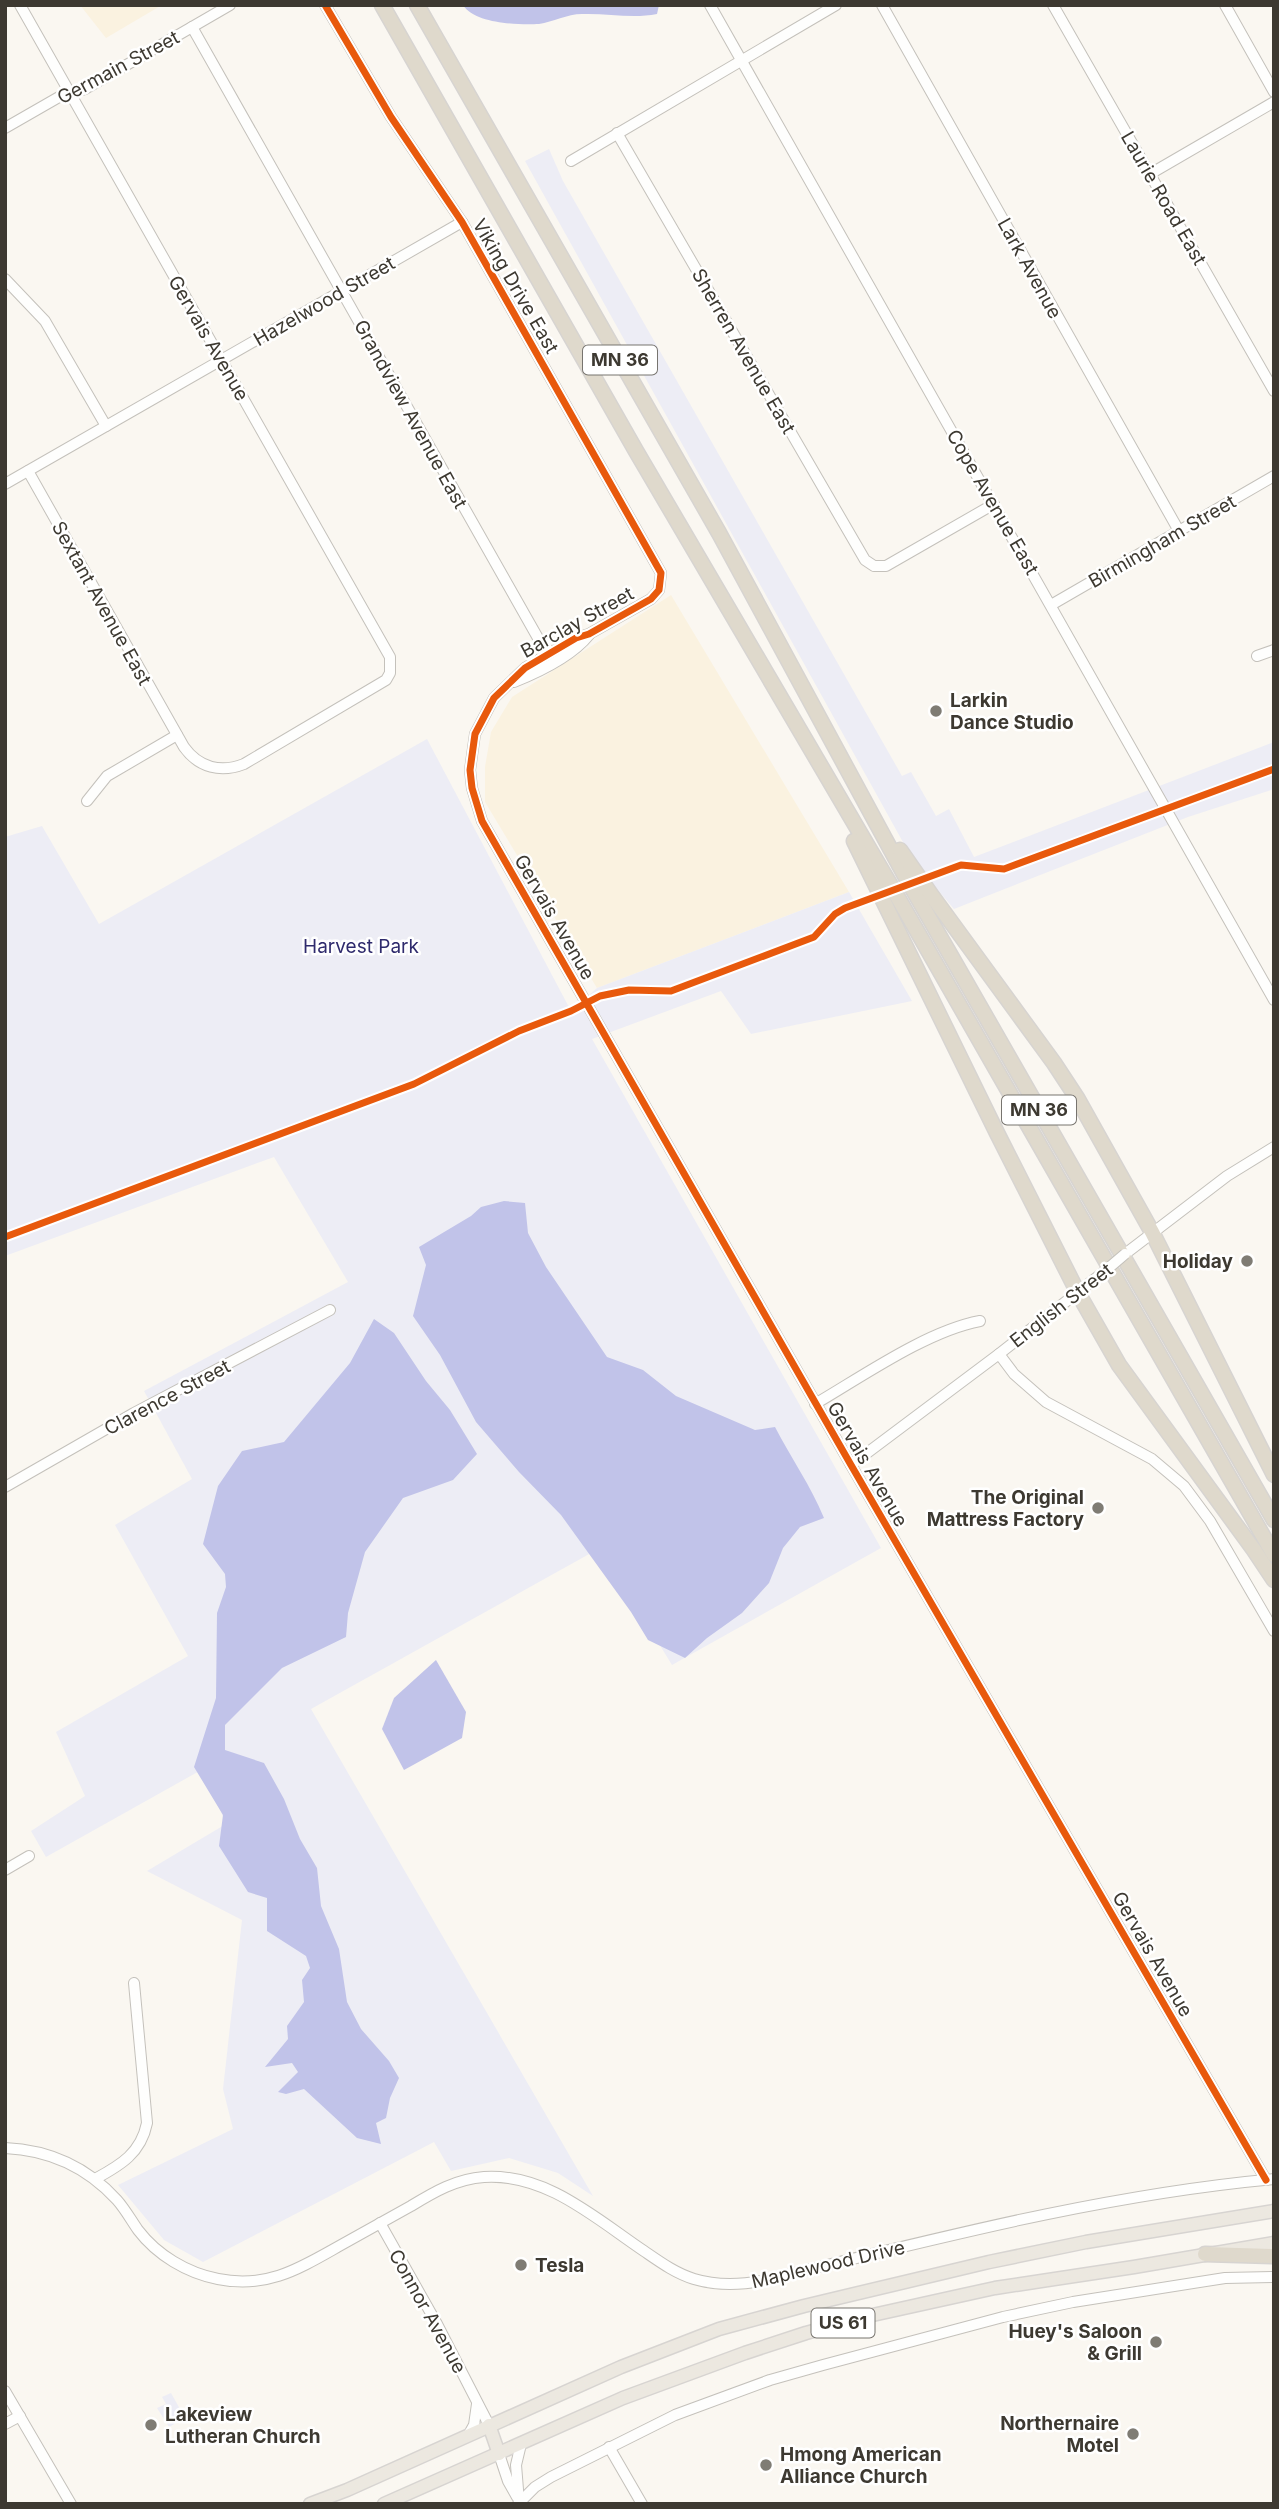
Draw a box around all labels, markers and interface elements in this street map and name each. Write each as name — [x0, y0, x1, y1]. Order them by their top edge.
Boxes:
street label: Germain Street — [53, 26, 183, 109]
street label: Laurie Road East — [1116, 127, 1211, 269]
street label: Lark Avenue — [993, 214, 1067, 323]
street label: Viking Drive East — [468, 215, 563, 358]
street label: Hazelwood Street — [250, 252, 399, 351]
street label: Sherren Avenue East — [687, 265, 800, 438]
street label: Gervais Avenue — [163, 272, 254, 405]
street label: Grandview Avenue East — [349, 316, 472, 513]
road number: MN 36 — [583, 346, 657, 374]
street label: Cope Avenue East — [942, 426, 1043, 579]
street label: Birmingham Street — [1085, 490, 1240, 593]
street label: Sextant Avenue East — [47, 517, 156, 689]
street label: Barclay Street — [517, 582, 638, 663]
place label: Larkin Dance Studio — [950, 689, 1074, 734]
marker: Larkin Dance Studio — [928, 703, 944, 719]
street label: Gervais Avenue — [509, 851, 600, 984]
park label: Harvest Park — [303, 935, 420, 958]
road number: MN 36 — [1002, 1096, 1076, 1125]
place label: Holiday — [1163, 1250, 1234, 1273]
marker: Holiday — [1239, 1253, 1255, 1269]
street label: English Street — [1005, 1258, 1117, 1353]
street label: Clarence Street — [100, 1355, 234, 1440]
street label: Gervais Avenue — [822, 1398, 913, 1531]
place label: The Original Mattress Factory — [927, 1486, 1085, 1531]
marker: The Original Mattress Factory — [1090, 1500, 1106, 1516]
street label: Gervais Avenue — [1107, 1888, 1198, 2021]
street label: Maplewood Drive — [749, 2236, 907, 2293]
street label: Connor Avenue — [384, 2245, 471, 2377]
place label: Tesla — [535, 2254, 584, 2277]
marker: Tesla — [513, 2257, 529, 2273]
road number: US 61 — [812, 2308, 874, 2337]
place label: Huey's Saloon & Grill — [1008, 2320, 1142, 2365]
marker: Huey's Saloon & Grill — [1148, 2334, 1164, 2350]
place label: Lakeview Lutheran Church — [165, 2403, 321, 2448]
place label: Northernaire Motel — [1000, 2412, 1119, 2457]
marker: Lakeview Lutheran Church — [143, 2417, 159, 2433]
marker: Northernaire Motel — [1125, 2426, 1141, 2442]
place label: Hmong American Alliance Church — [780, 2443, 942, 2488]
marker: Hmong American Alliance Church — [758, 2457, 774, 2473]

